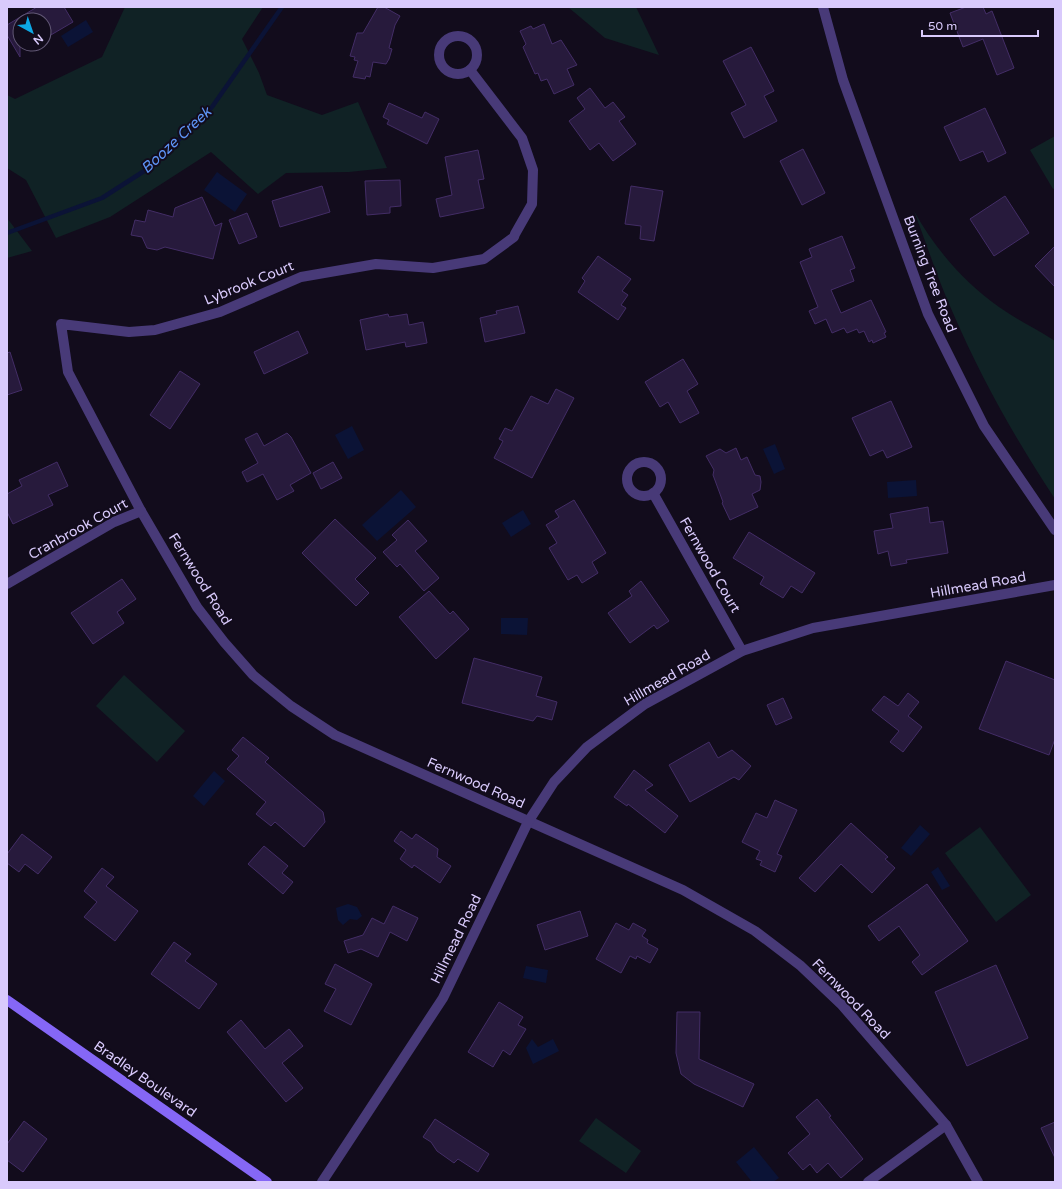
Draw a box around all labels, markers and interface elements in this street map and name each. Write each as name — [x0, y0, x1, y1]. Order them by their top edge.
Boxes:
north arrow — [12, 12, 52, 52]
scale bar — [922, 12, 1038, 38]
text: 50 m — [928, 19, 957, 33]
text: N — [31, 31, 46, 47]
water label: Booze Creek — [137, 102, 216, 177]
street label: Burning Tree Road — [900, 213, 960, 335]
street label: Lybrook Court — [202, 257, 297, 309]
street label: Cranbrook Court — [25, 494, 131, 563]
street label: Fernwood Court — [676, 514, 745, 616]
street label: Fernwood Road — [165, 530, 235, 628]
street label: Hillmead Road — [929, 568, 1027, 602]
street label: Hillmead Road — [621, 646, 713, 710]
street label: Fernwood Road — [424, 754, 528, 812]
street label: Hillmead Road — [427, 892, 485, 986]
street label: Fernwood Road — [808, 955, 894, 1043]
street label: Bradley Boulevard — [90, 1037, 200, 1121]

